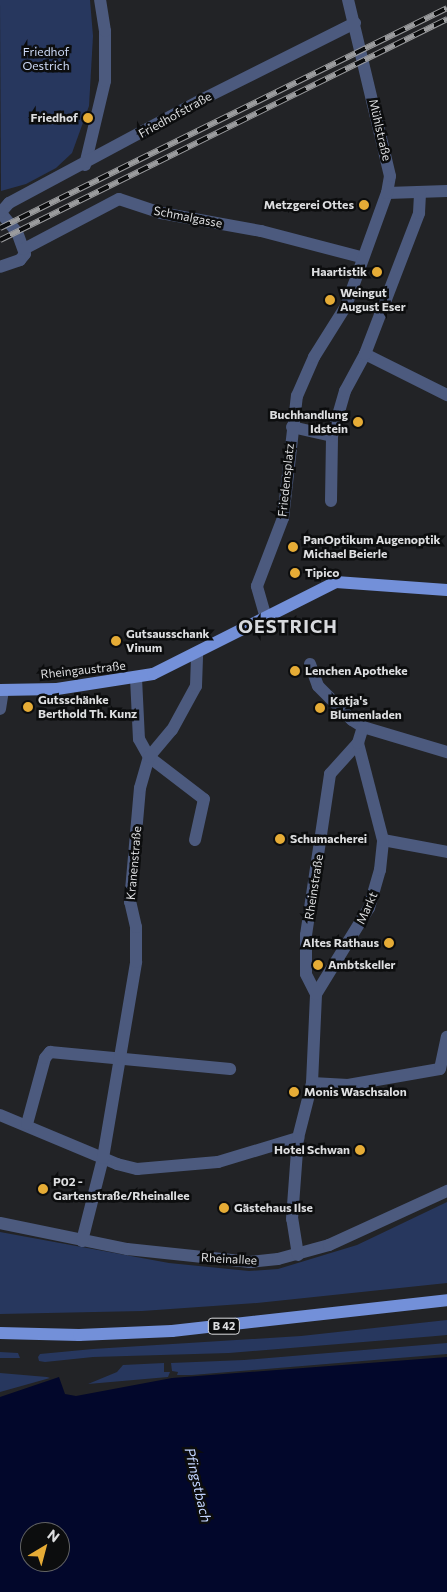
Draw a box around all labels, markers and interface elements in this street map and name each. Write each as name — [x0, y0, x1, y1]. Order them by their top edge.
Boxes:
park label: Friedhof Oestrich — [22, 45, 70, 73]
street label: Friedhofstraße — [136, 89, 214, 141]
street label: Mühlstraße — [366, 98, 394, 162]
place label: Friedhof — [31, 111, 78, 125]
marker: Friedhof — [82, 112, 94, 124]
place label: Metzgerei Ottes — [264, 198, 354, 212]
marker: Metzgerei Ottes — [358, 199, 370, 211]
street label: Schmalgasse — [152, 203, 224, 231]
place label: Haartistik — [311, 265, 367, 279]
marker: Haartistik — [371, 266, 383, 278]
place label: Weingut August Eser — [340, 286, 406, 314]
marker: Weingut August Eser — [324, 294, 336, 306]
place label: Buchhandlung Idstein — [270, 408, 348, 436]
marker: Buchhandlung Idstein — [352, 416, 364, 428]
street label: Friedensplatz — [275, 443, 297, 517]
place label: PanOptikum Augenoptik Michael Beierle — [303, 533, 440, 561]
marker: PanOptikum Augenoptik Michael Beierle — [287, 541, 299, 553]
place label: Tipico — [305, 566, 340, 580]
marker: Tipico — [289, 567, 301, 579]
district label: OESTRICH — [237, 615, 339, 637]
place label: Gutsausschank Vinum — [126, 627, 209, 655]
marker: Gutsausschank Vinum — [110, 635, 122, 647]
street label: Rheingaustraße — [40, 658, 126, 682]
place label: Lenchen Apotheke — [305, 664, 408, 678]
marker: Lenchen Apotheke — [289, 665, 301, 677]
place label: Gutsschänke Berthold Th. Kunz — [38, 693, 137, 721]
place label: Katja's Blumenladen — [330, 694, 402, 722]
marker: Gutsschänke Berthold Th. Kunz — [22, 701, 34, 713]
marker: Katja's Blumenladen — [314, 702, 326, 714]
street label: Kranenstraße — [124, 826, 144, 900]
place label: Schumacherei — [290, 832, 367, 846]
marker: Schumacherei — [274, 833, 286, 845]
street label: Rheinstraße — [302, 853, 326, 921]
street label: Markt — [354, 890, 380, 926]
place label: Altes Rathaus — [303, 936, 379, 950]
marker: Altes Rathaus — [383, 937, 395, 949]
place label: Ambtskeller — [328, 958, 396, 972]
marker: Ambtskeller — [312, 959, 324, 971]
place label: Monis Waschsalon — [304, 1085, 407, 1099]
marker: Monis Waschsalon — [288, 1086, 300, 1098]
place label: Hotel Schwan — [274, 1143, 350, 1157]
marker: Hotel Schwan — [354, 1144, 366, 1156]
place label: P02 - Gartenstraße/Rheinallee — [53, 1175, 190, 1203]
marker: P02 - Gartenstraße/Rheinallee — [37, 1183, 49, 1195]
place label: Gästehaus Ilse — [234, 1201, 313, 1215]
marker: Gästehaus Ilse — [218, 1202, 230, 1214]
street label: Rheinallee — [201, 1250, 257, 1268]
road number: B 42 — [208, 1318, 240, 1334]
water label: Pfingstbach — [181, 1446, 215, 1524]
north arrow — [20, 1522, 70, 1572]
text: N — [44, 1525, 63, 1545]

